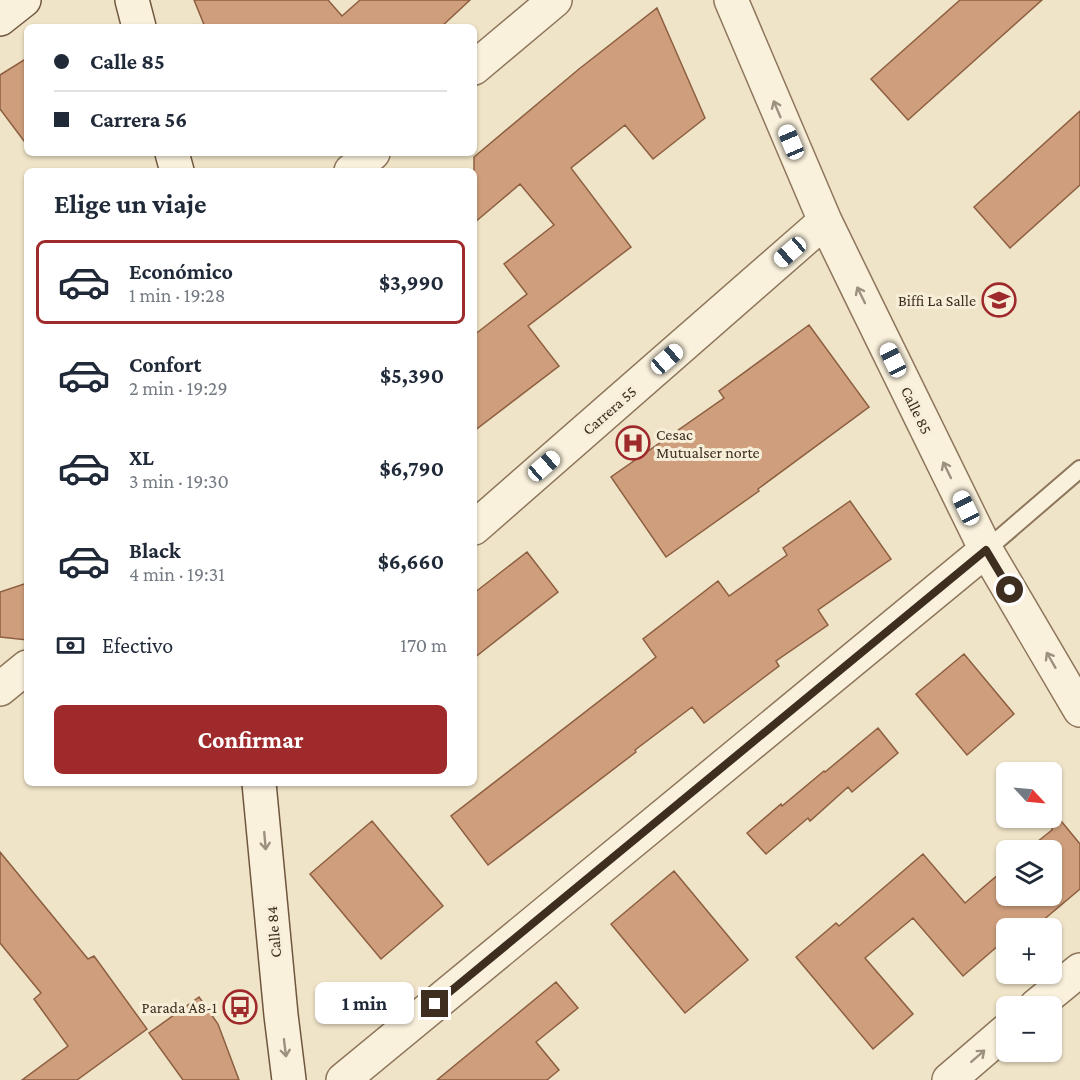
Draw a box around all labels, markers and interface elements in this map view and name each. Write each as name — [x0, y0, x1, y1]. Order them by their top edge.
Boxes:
text: Calle 85 — [90, 49, 165, 74]
one-way arrow — [771, 100, 782, 119]
text: Carrera 56 — [90, 107, 187, 132]
car — [776, 122, 806, 162]
text: Elige un viaje — [54, 189, 207, 219]
car — [771, 233, 809, 271]
icon: car — [57, 255, 111, 309]
text: Económico — [129, 259, 233, 284]
text: $3,990 — [379, 270, 444, 295]
school or university icon: Biffi La Salle — [981, 282, 1017, 318]
text: 1 min · 19:28 — [129, 284, 225, 306]
one-way arrow — [855, 287, 866, 305]
place label: Biffi La Salle — [898, 292, 976, 309]
car — [648, 340, 686, 378]
car — [877, 340, 909, 380]
icon: car — [57, 348, 111, 402]
text: Confort — [129, 352, 202, 377]
text: $5,390 — [380, 363, 444, 388]
text: 2 min · 19:29 — [129, 377, 228, 399]
street label: Carrera 55 — [579, 382, 640, 438]
street label: Calle 85 — [898, 384, 935, 437]
hospital icon: Cesac Mutualser norte — [615, 425, 651, 461]
place label: Cesac Mutualser norte — [656, 426, 760, 461]
icon: car — [57, 441, 111, 495]
text: XL — [129, 445, 154, 470]
car — [525, 447, 563, 485]
text: $6,790 — [380, 456, 444, 481]
one-way arrow — [941, 462, 953, 480]
text: 3 min · 19:30 — [129, 470, 229, 492]
car — [950, 488, 982, 528]
icon: car — [57, 534, 111, 588]
text: Black — [129, 538, 181, 563]
text: $6,660 — [378, 549, 444, 574]
text: 4 min · 19:31 — [129, 563, 225, 585]
route start — [996, 576, 1023, 603]
icon: cash — [54, 629, 87, 662]
text: Efectivo — [102, 633, 173, 658]
text: 170 m — [400, 634, 447, 656]
one-way arrow — [1044, 652, 1056, 669]
button: Confirmar — [54, 705, 447, 774]
north arrow — [996, 762, 1062, 828]
map controls — [996, 762, 1062, 1062]
one-way arrow — [260, 831, 271, 851]
button: layers — [996, 840, 1062, 906]
street label: Calle 84 — [263, 905, 284, 959]
button: + — [996, 918, 1062, 984]
callout: 1 min — [315, 983, 414, 1025]
bus stop icon: Parada A8-1 — [222, 989, 258, 1025]
route end — [421, 990, 448, 1017]
text: 1 min — [342, 992, 387, 1014]
button: − — [996, 996, 1062, 1062]
place label: Parada A8-1 — [142, 999, 217, 1016]
one-way arrow — [280, 1037, 291, 1057]
one-way arrow — [970, 1049, 986, 1062]

